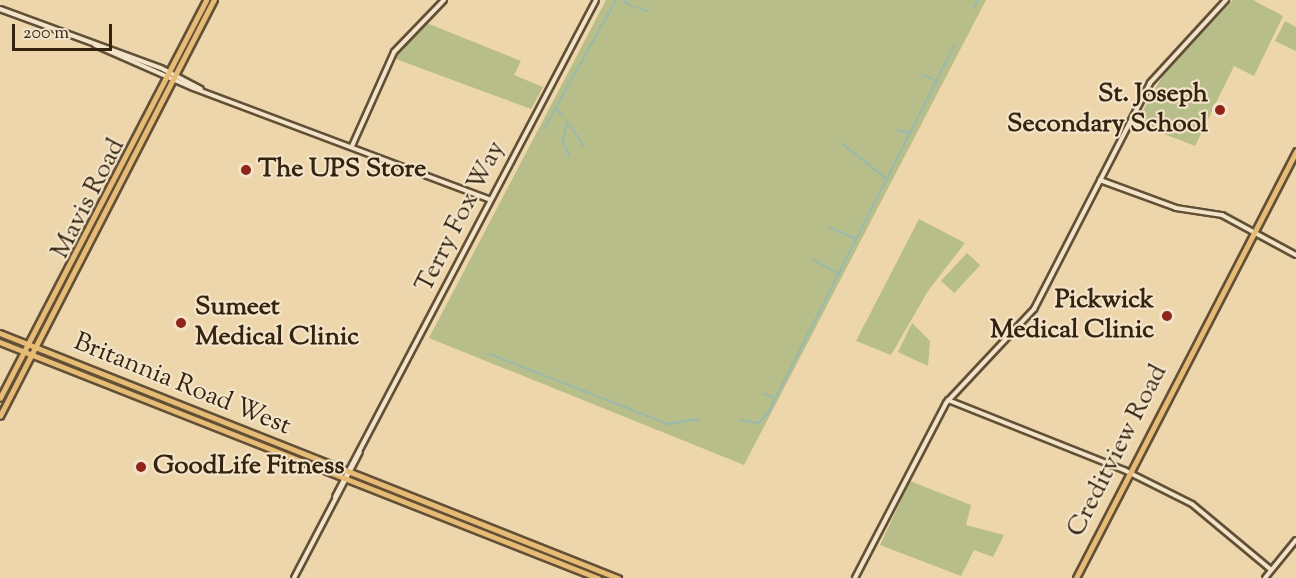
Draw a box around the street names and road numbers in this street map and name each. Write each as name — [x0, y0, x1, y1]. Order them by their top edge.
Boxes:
street label: Mavis Road — [45, 134, 133, 264]
street label: Terry Fox Way — [409, 136, 513, 298]
street label: Britannia Road West — [69, 327, 295, 443]
street label: Creditview Road — [1061, 360, 1175, 542]

